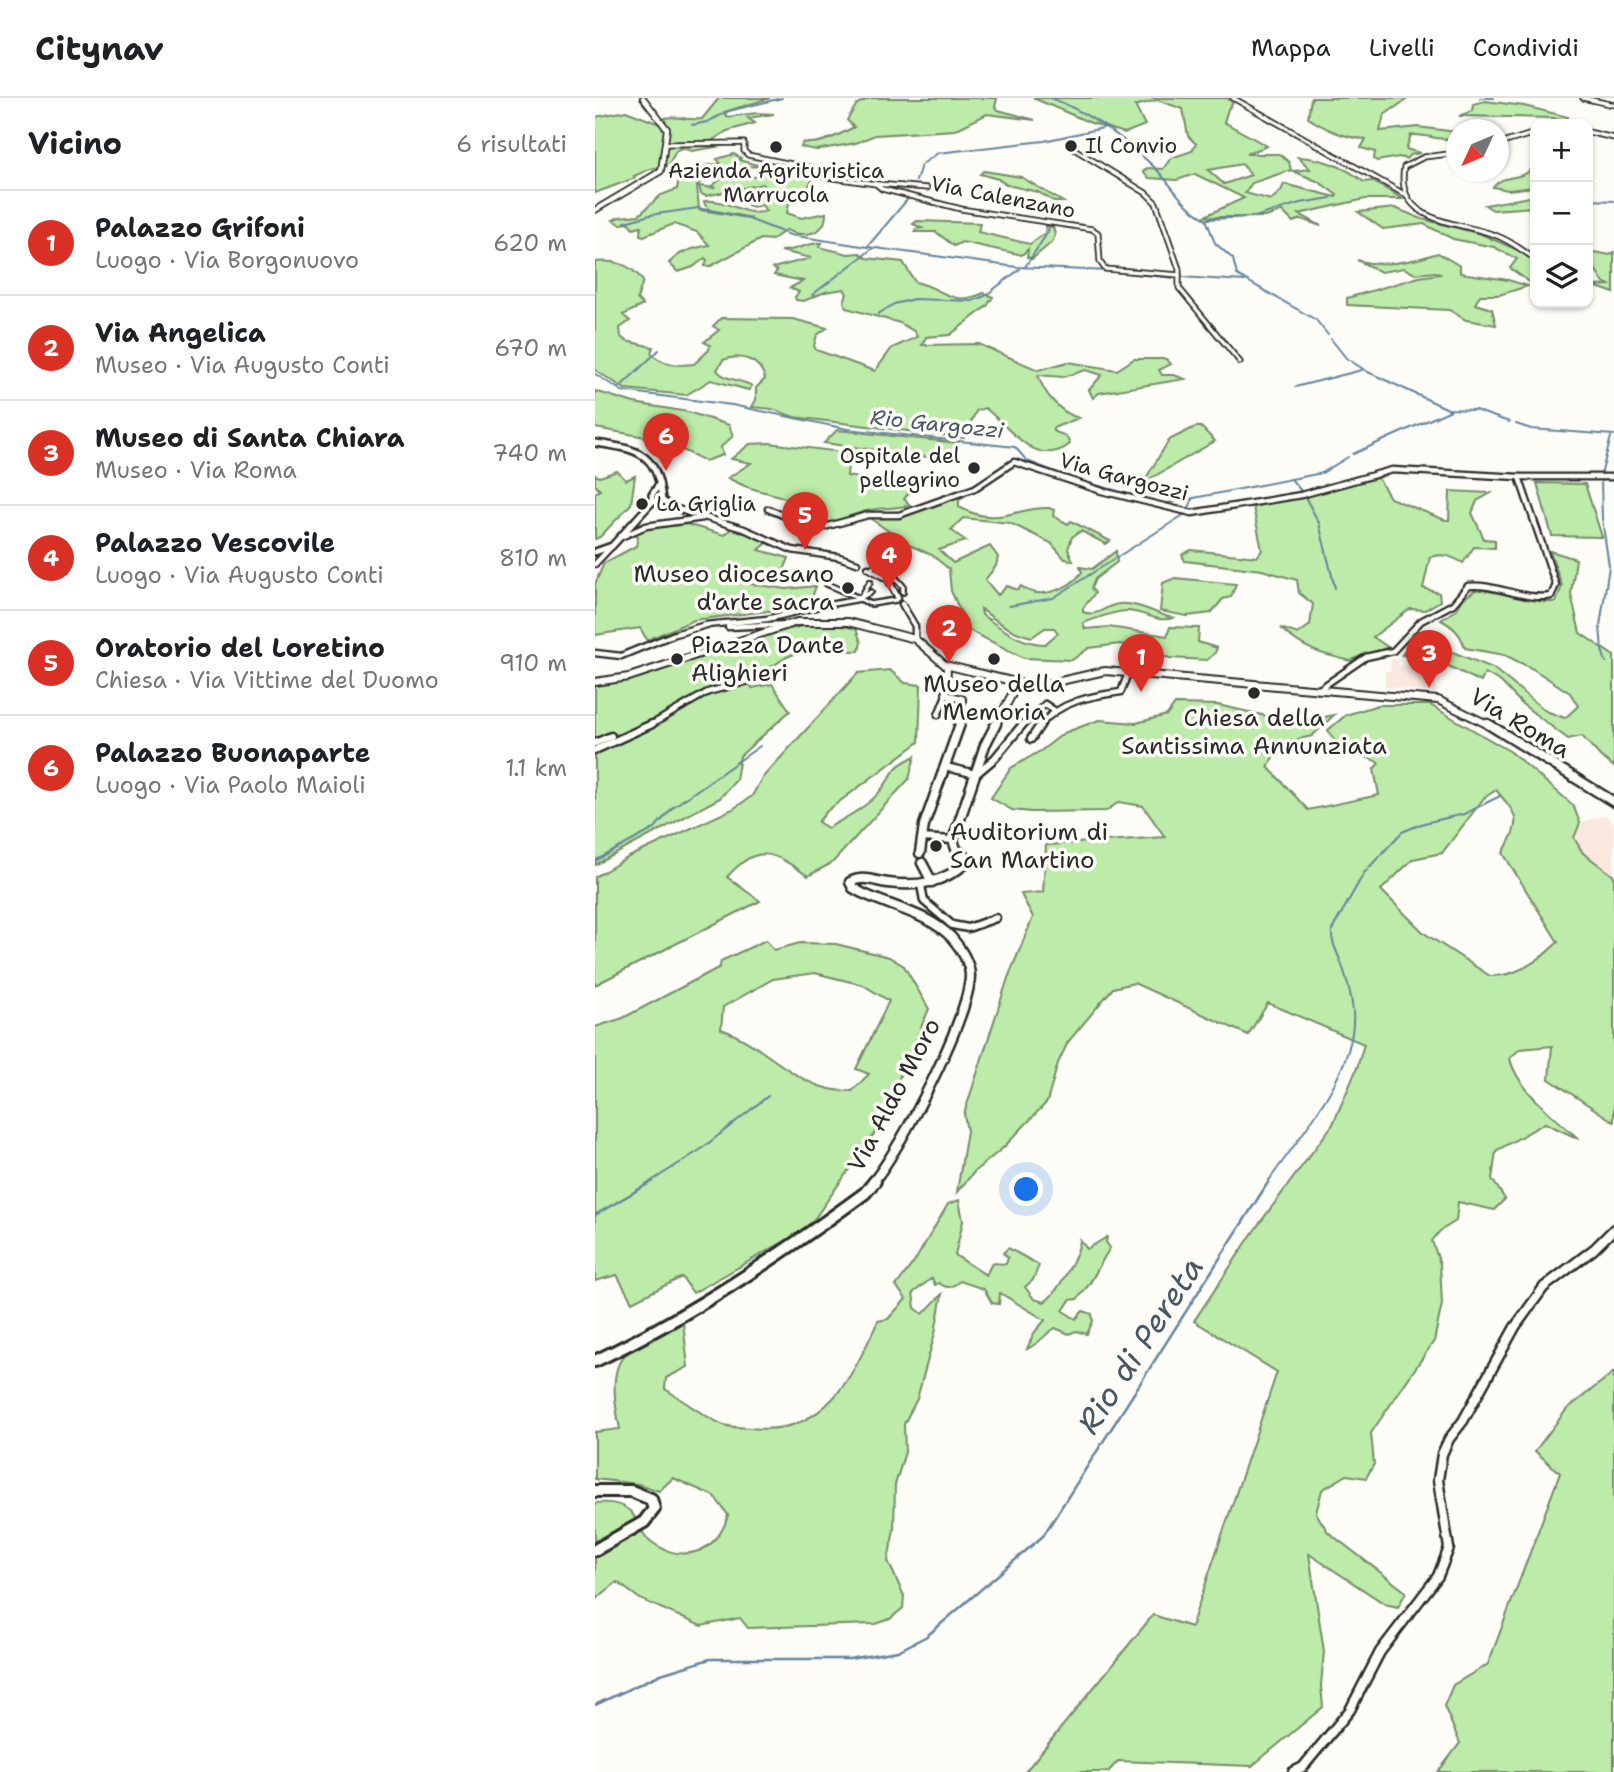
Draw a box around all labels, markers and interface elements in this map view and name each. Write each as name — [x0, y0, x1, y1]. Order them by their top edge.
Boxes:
text: Citynav — [35, 26, 164, 71]
text: Mappa — [1251, 32, 1331, 64]
text: Livelli — [1369, 32, 1435, 64]
text: Condividi — [1473, 32, 1579, 64]
north arrow — [1446, 119, 1509, 182]
map controls — [1530, 119, 1593, 308]
button: + — [1530, 119, 1593, 182]
text: Vicino — [28, 123, 122, 164]
text: 6 risultati — [456, 129, 567, 159]
place label: Il Convio — [1085, 132, 1177, 160]
marker: Il Convio — [1063, 138, 1079, 154]
marker: Azienda Agrituristica Marrucola — [768, 139, 784, 155]
place label: Azienda Agrituristica Marrucola — [668, 157, 884, 209]
street label: Via Calenzano — [928, 169, 1078, 225]
button: − — [1530, 182, 1593, 245]
text: Palazzo Grifoni — [95, 210, 305, 245]
text: 1 — [46, 228, 56, 258]
text: 620 m — [493, 228, 567, 258]
text: Luogo · Via Borgonuovo — [95, 245, 359, 275]
button: layers — [1530, 245, 1593, 308]
text: Via Angelica — [95, 315, 266, 350]
text: 2 — [43, 333, 59, 363]
text: 670 m — [494, 333, 567, 363]
text: Museo · Via Augusto Conti — [95, 350, 390, 380]
water label: Rio Gargozzi — [869, 403, 1006, 445]
pin: 6 — [643, 413, 689, 471]
text: Museo di Santa Chiara — [95, 420, 404, 455]
text: 3 — [43, 438, 59, 468]
text: 740 m — [492, 438, 567, 468]
place label: Ospitale del pellegrino — [840, 442, 961, 494]
street label: Via Gargozzi — [1056, 446, 1192, 508]
text: Museo · Via Roma — [95, 455, 297, 485]
marker: Ospitale del pellegrino — [966, 460, 982, 476]
place label: La Griglia — [656, 490, 756, 518]
pin: 5 — [782, 492, 828, 550]
marker: La Griglia — [634, 496, 650, 512]
text: Palazzo Vescovile — [95, 525, 335, 560]
pin: 4 — [866, 532, 912, 590]
text: 4 — [43, 543, 59, 573]
text: 810 m — [499, 543, 567, 573]
place label: Museo diocesano d'arte sacra — [634, 558, 834, 618]
text: Luogo · Via Augusto Conti — [95, 560, 384, 590]
marker: Museo diocesano d'arte sacra — [840, 580, 856, 596]
pin: 2 — [926, 605, 972, 663]
place label: Piazza Dante Alighieri — [691, 629, 845, 689]
text: Oratorio del Loretino — [95, 630, 385, 665]
pin: 3 — [1406, 630, 1452, 688]
pin: 1 — [1118, 634, 1164, 692]
text: 5 — [44, 648, 58, 678]
text: 910 m — [499, 648, 567, 678]
marker: Piazza Dante Alighieri — [669, 651, 685, 667]
marker: Museo della Memoria — [986, 651, 1002, 667]
text: Chiesa · Via Vittime del Duomo — [95, 665, 439, 695]
place label: Museo della Memoria — [923, 668, 1065, 728]
street label: Via Roma — [1464, 681, 1576, 766]
marker: Chiesa della Santissima Annunziata — [1246, 685, 1262, 701]
place label: Chiesa della Santissima Annunziata — [1121, 702, 1387, 762]
text: Palazzo Buonaparte — [95, 735, 370, 770]
text: 6 — [43, 753, 59, 783]
text: 1.1 km — [505, 753, 567, 783]
text: Luogo · Via Paolo Maioli — [95, 770, 366, 800]
place label: Auditorium di San Martino — [950, 816, 1108, 876]
marker: Auditorium di San Martino — [928, 838, 944, 854]
street label: Via Aldo Moro — [840, 1013, 948, 1177]
your location — [1009, 1172, 1043, 1206]
water label: Rio di Pereta — [1066, 1248, 1213, 1442]

